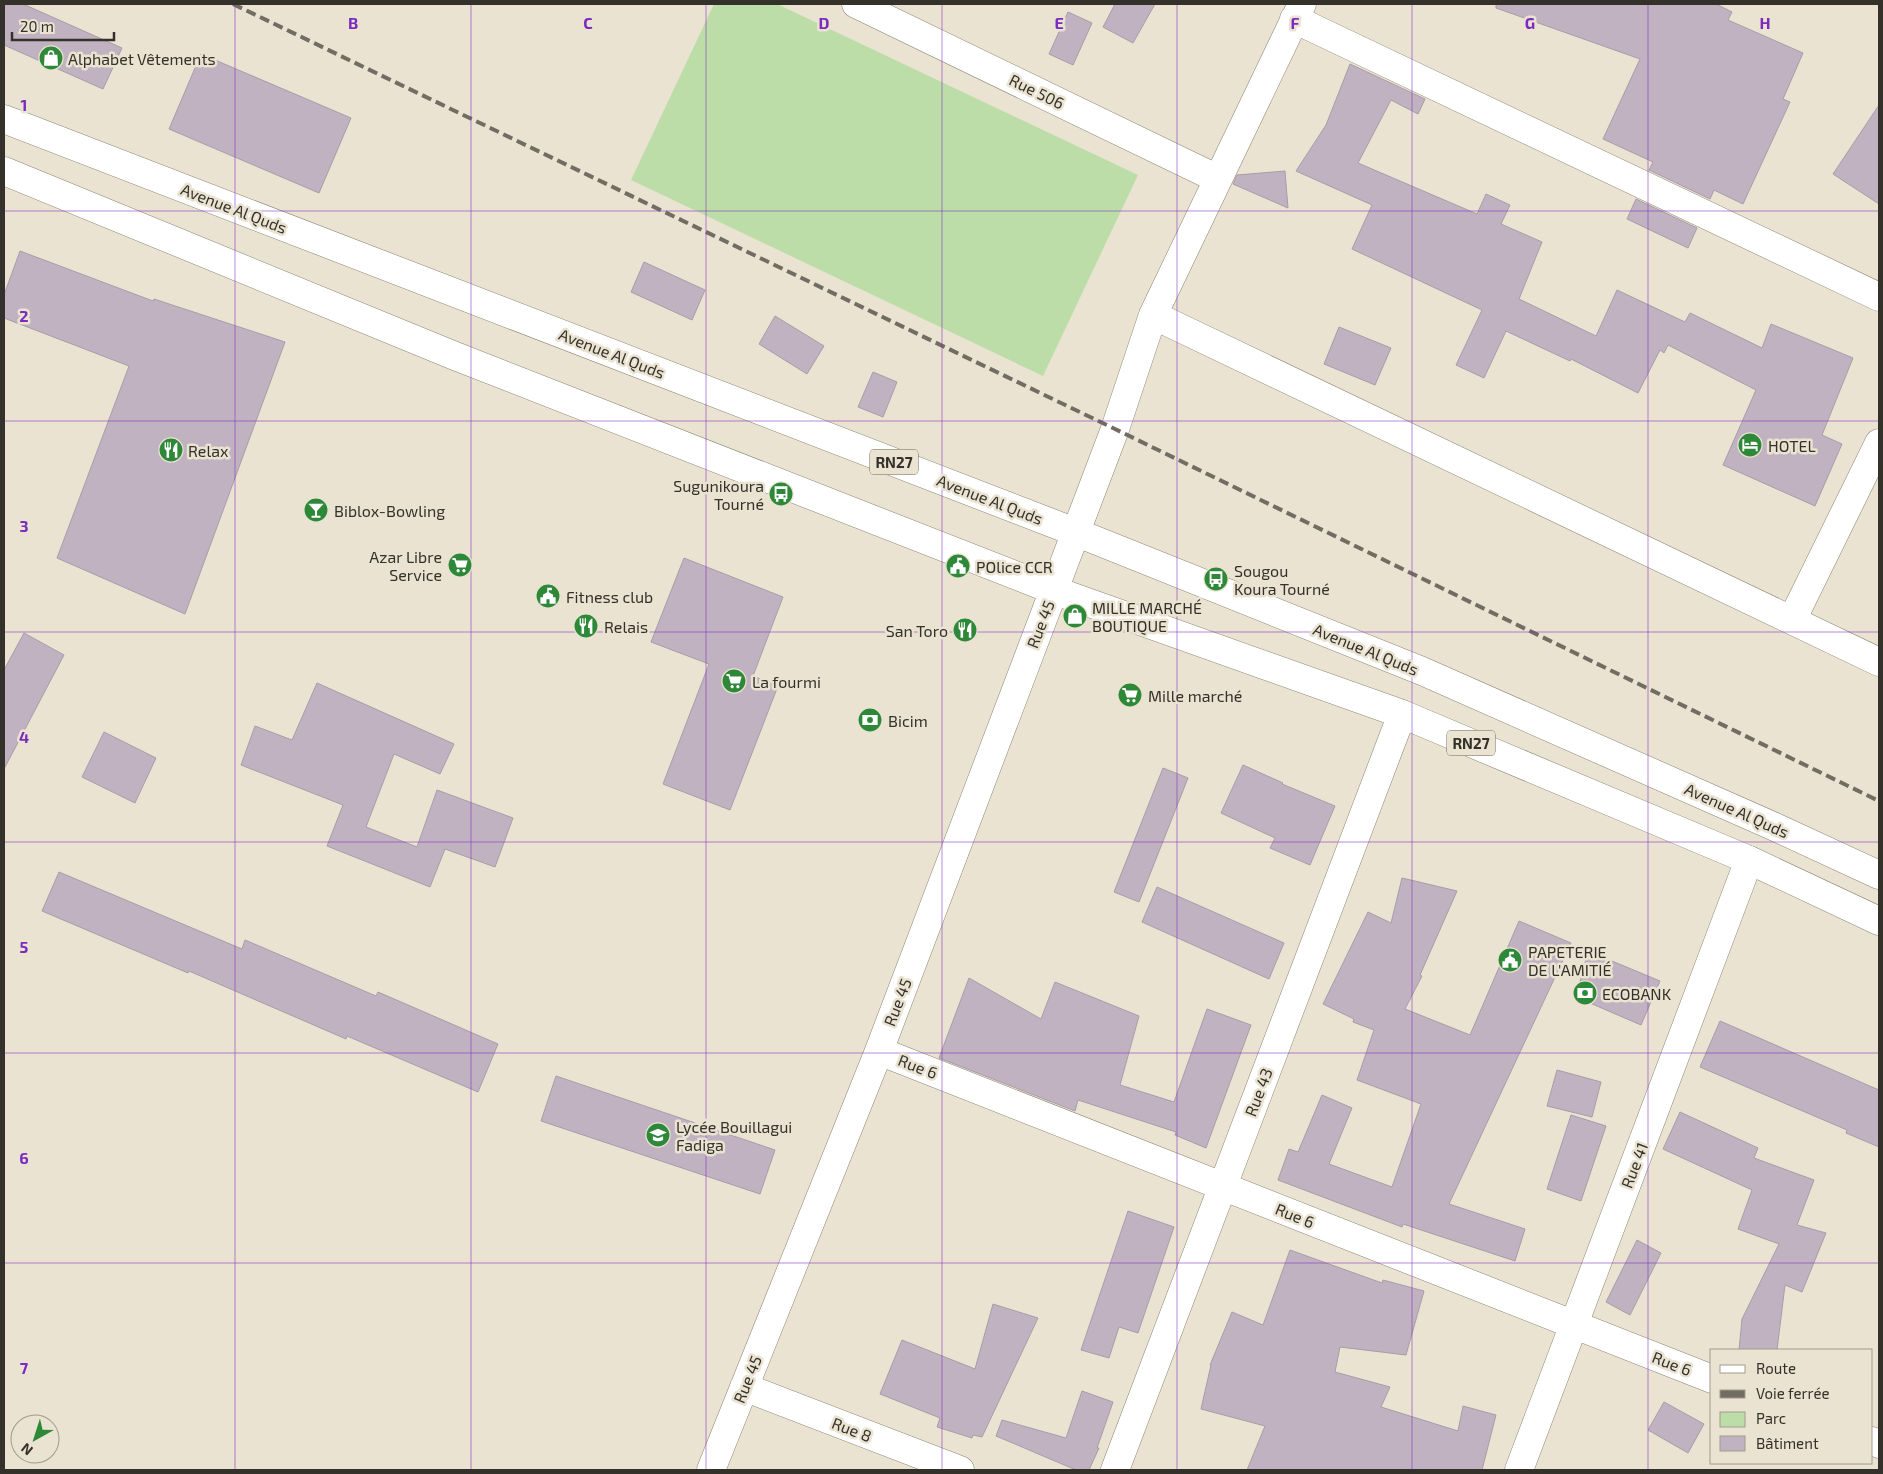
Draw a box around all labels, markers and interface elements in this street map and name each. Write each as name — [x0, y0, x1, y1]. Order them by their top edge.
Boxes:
scale bar — [12, 10, 115, 42]
text: B — [348, 13, 358, 32]
text: C — [583, 13, 593, 32]
text: D — [819, 13, 830, 32]
text: E — [1054, 13, 1064, 32]
text: F — [1291, 13, 1300, 32]
text: G — [1525, 13, 1535, 32]
text: H — [1759, 13, 1771, 32]
text: 20 m — [20, 17, 54, 35]
shop icon: Alphabet Vêtements — [38, 45, 64, 71]
place label: Alphabet Vêtements — [68, 49, 216, 68]
street label: Rue 506 — [1007, 70, 1067, 112]
text: 1 — [21, 95, 27, 114]
street label: Avenue Al Quds — [178, 179, 290, 238]
text: 2 — [19, 306, 29, 325]
street label: Avenue Al Quds — [556, 324, 668, 383]
hotel icon: HOTEL — [1737, 432, 1763, 458]
place label: HOTEL — [1768, 436, 1816, 455]
restaurant icon: Relax — [158, 437, 184, 463]
place label: Relax — [188, 441, 229, 460]
road number: RN27 — [870, 450, 918, 474]
street label: Avenue Al Quds — [934, 470, 1046, 529]
place label: Sugunikoura Tourné — [673, 476, 764, 513]
bus stop icon: Sugunikoura Tourné — [768, 481, 794, 507]
bar icon: Biblox-Bowling — [303, 497, 329, 523]
place label: Biblox-Bowling — [334, 501, 445, 520]
text: 3 — [19, 516, 29, 535]
place label: Azar Libre Service — [369, 547, 442, 584]
supermarket icon: Azar Libre Service — [447, 552, 473, 578]
public building icon: POlice CCR — [945, 553, 971, 579]
place label: POlice CCR — [976, 557, 1053, 576]
place label: Sougou Koura Tourné — [1234, 561, 1330, 598]
bus stop icon: Sougou Koura Tourné — [1203, 566, 1229, 592]
public building icon: Fitness club — [535, 583, 561, 609]
place label: Fitness club — [566, 587, 653, 606]
street label: Rue 45 — [1022, 597, 1058, 651]
place label: MILLE MARCHÉ BOUTIQUE — [1092, 598, 1202, 636]
shop icon: MILLE MARCHÉ BOUTIQUE — [1062, 603, 1088, 629]
restaurant icon: Relais — [573, 613, 599, 639]
place label: Relais — [604, 617, 648, 636]
restaurant icon: San Toro — [952, 617, 978, 643]
street label: Avenue Al Quds — [1310, 619, 1421, 680]
place label: San Toro — [886, 621, 948, 640]
supermarket icon: La fourmi — [721, 668, 747, 694]
place label: La fourmi — [752, 672, 821, 691]
supermarket icon: Mille marché — [1117, 682, 1143, 708]
place label: Mille marché — [1148, 686, 1242, 705]
bank icon: Bicim — [857, 707, 883, 733]
place label: Bicim — [888, 711, 928, 730]
text: 4 — [19, 727, 29, 746]
road number: RN27 — [1447, 730, 1495, 756]
street label: Avenue Al Quds — [1682, 779, 1792, 842]
text: 5 — [20, 937, 29, 956]
place label: PAPETERIE DE L'AMITIÉ — [1528, 942, 1611, 979]
public building icon: PAPETERIE DE L'AMITIÉ — [1497, 947, 1523, 973]
street label: Rue 45 — [879, 975, 915, 1029]
bank icon: ECOBANK — [1572, 980, 1598, 1006]
place label: ECOBANK — [1602, 984, 1672, 1003]
street label: Rue 6 — [896, 1050, 940, 1082]
street label: Rue 43 — [1240, 1065, 1276, 1119]
place label: Lycée Bouillagui Fadiga — [676, 1117, 792, 1154]
school or university icon: Lycée Bouillagui Fadiga — [645, 1122, 671, 1148]
street label: Rue 41 — [1617, 1139, 1651, 1191]
text: 6 — [19, 1148, 29, 1167]
street label: Rue 6 — [1273, 1199, 1317, 1231]
street label: Rue 6 — [1650, 1347, 1694, 1379]
legend — [1710, 1349, 1873, 1464]
street label: Rue 45 — [729, 1352, 765, 1406]
text: 7 — [20, 1358, 29, 1377]
text: Route — [1756, 1359, 1796, 1377]
text: Voie ferrée — [1756, 1384, 1830, 1402]
text: Parc — [1756, 1409, 1786, 1427]
street label: Rue 8 — [830, 1413, 874, 1445]
north arrow — [10, 1414, 60, 1464]
text: Bâtiment — [1756, 1434, 1819, 1452]
text: N — [17, 1440, 36, 1459]

